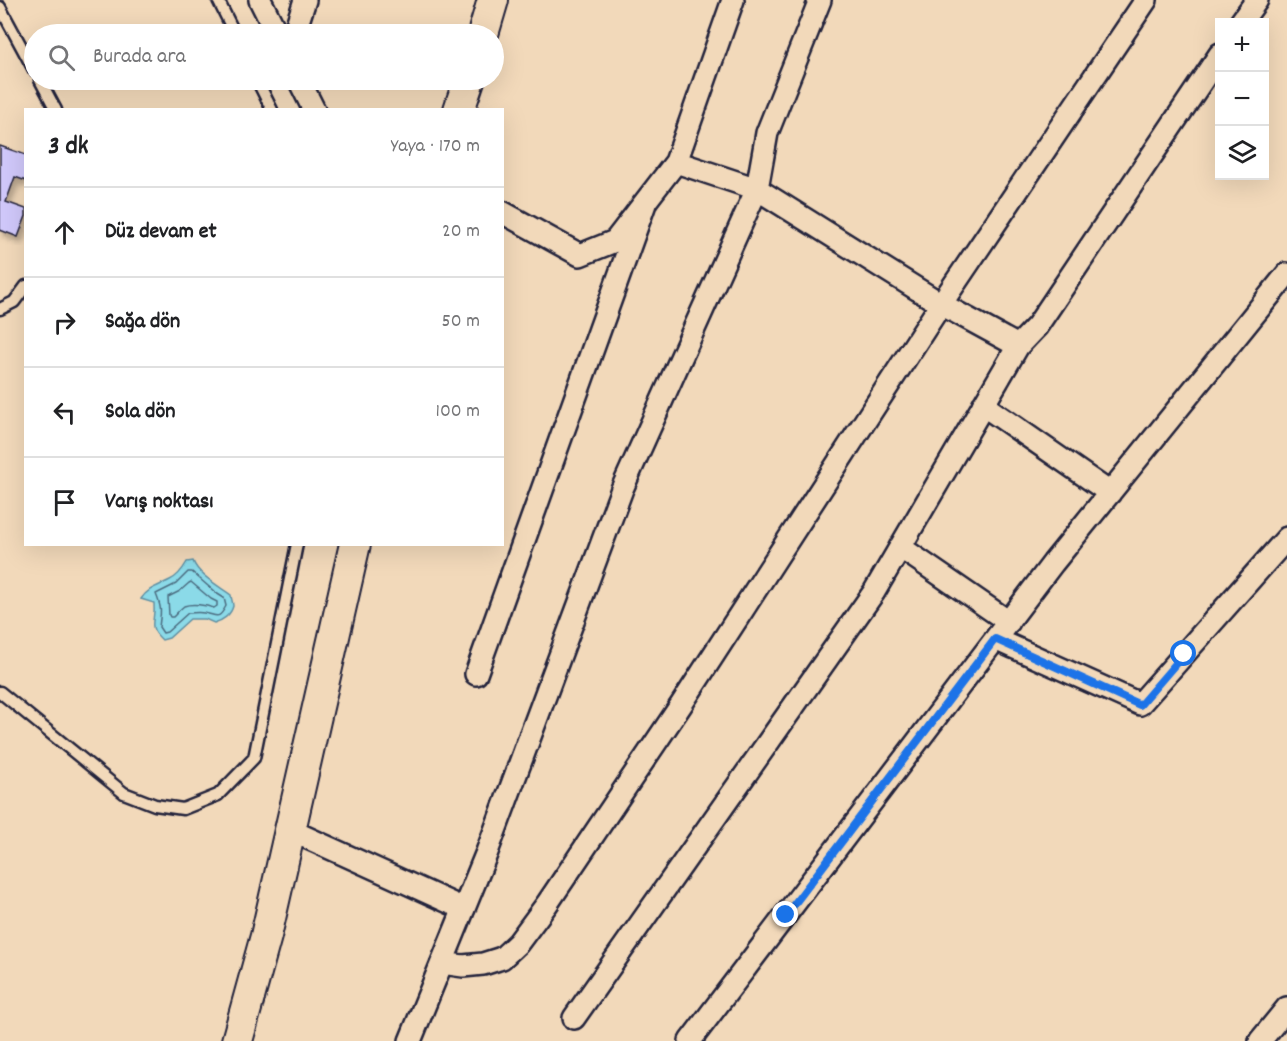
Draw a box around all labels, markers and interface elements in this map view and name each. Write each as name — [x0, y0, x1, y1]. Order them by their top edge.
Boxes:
map controls — [1215, 18, 1269, 180]
button: + — [1215, 18, 1269, 72]
search box — [24, 24, 504, 90]
icon: search — [45, 41, 78, 74]
text: Burada ara — [93, 42, 186, 73]
button: − — [1215, 72, 1269, 126]
button: layers — [1215, 126, 1269, 180]
text: 3 dk — [48, 129, 88, 166]
text: Yaya · 170 m — [391, 133, 480, 161]
icon: ahead — [48, 216, 81, 249]
text: Düz devam et — [105, 217, 217, 248]
text: 20 m — [442, 218, 480, 246]
icon: right — [48, 306, 81, 339]
text: Sağa dön — [105, 307, 180, 338]
text: 50 m — [442, 308, 480, 336]
icon: left — [48, 396, 81, 429]
text: Sola dön — [105, 397, 175, 428]
text: 100 m — [436, 398, 480, 426]
icon: arrive — [48, 486, 81, 519]
text: Varış noktası — [105, 487, 213, 518]
route start — [1170, 640, 1196, 666]
route end — [772, 901, 798, 927]

